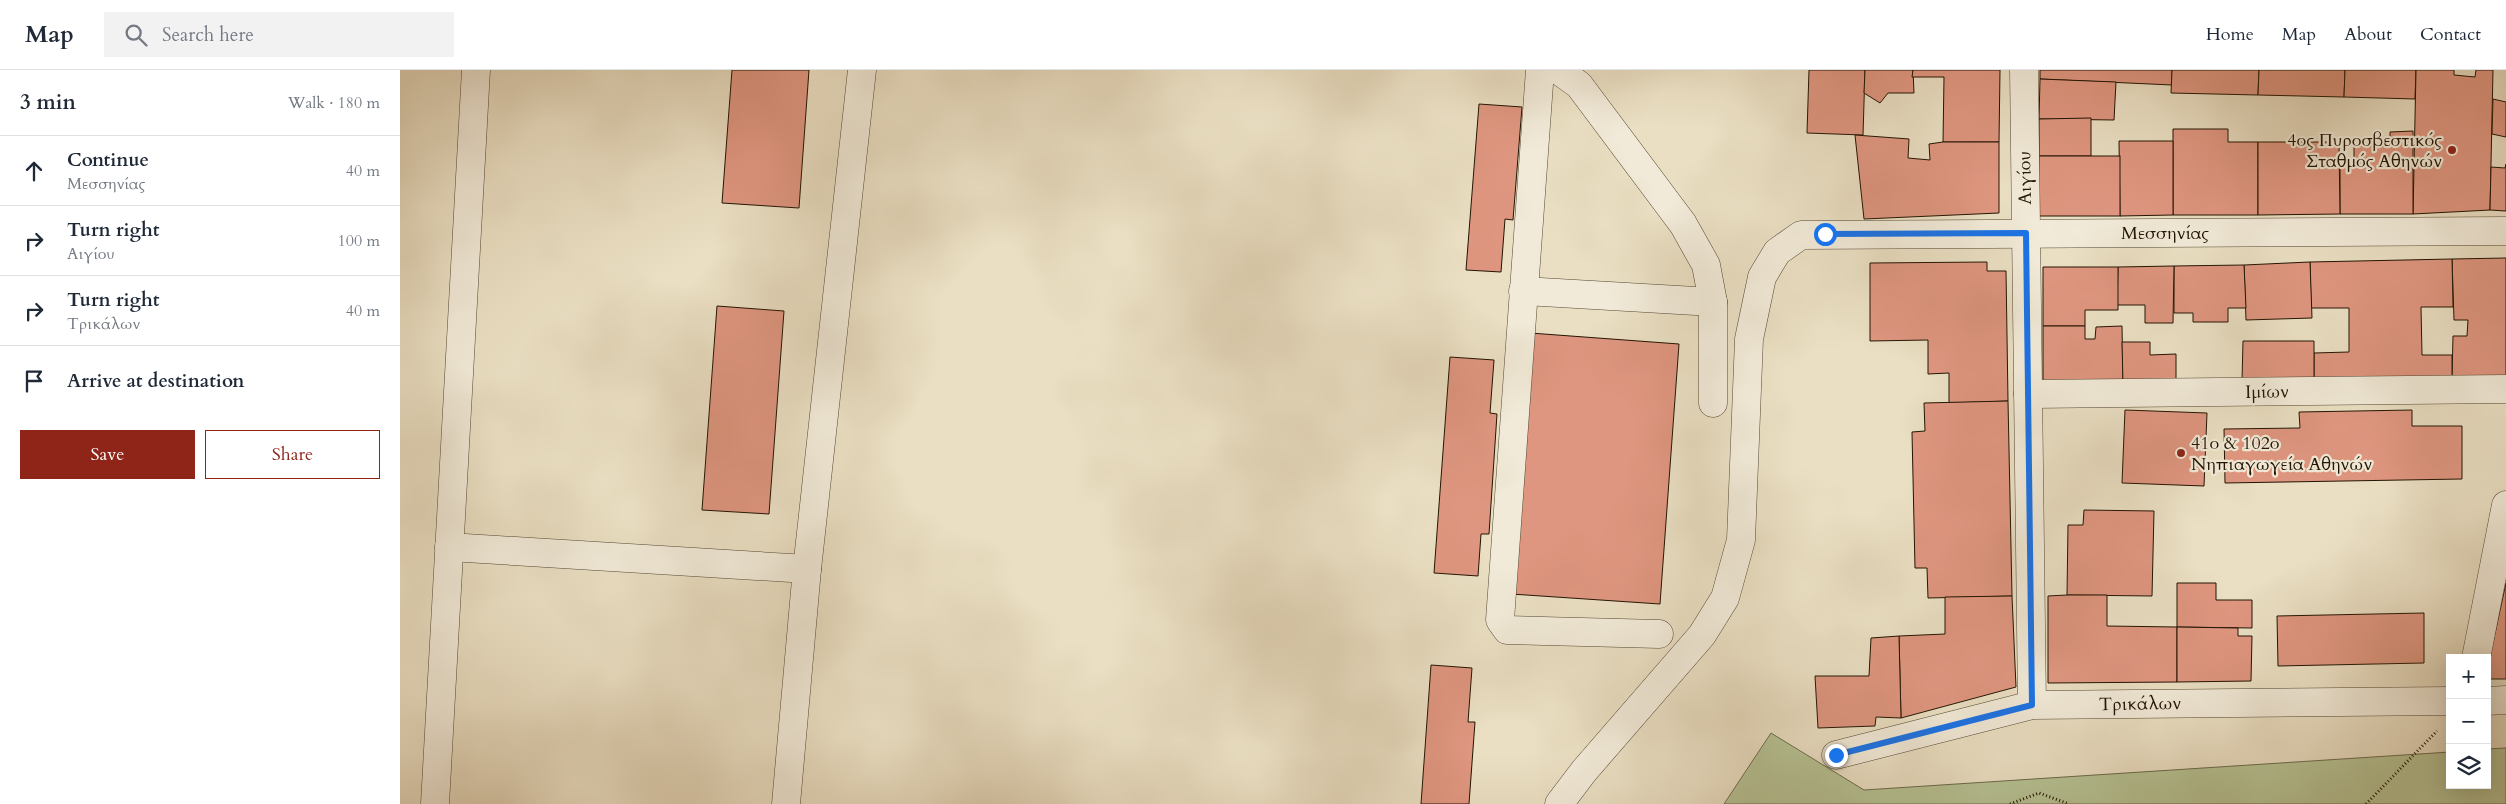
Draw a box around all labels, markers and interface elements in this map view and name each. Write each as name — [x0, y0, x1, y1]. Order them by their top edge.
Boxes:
search box — [104, 12, 454, 57]
text: Map — [25, 18, 74, 51]
icon: search — [122, 21, 150, 49]
text: Search here — [162, 22, 254, 48]
text: Home — [2206, 22, 2254, 47]
text: Map — [2282, 22, 2316, 47]
text: About — [2344, 22, 2392, 47]
text: Contact — [2420, 22, 2481, 47]
text: 3 min — [20, 88, 76, 117]
text: Walk · 180 m — [288, 92, 380, 114]
place label: 4ος Πυροσβεστικός Σταθμός Αθηνών — [2287, 128, 2442, 174]
marker: 4ος Πυροσβεστικός Σταθμός Αθηνών — [2446, 144, 2458, 156]
text: Continue — [67, 147, 149, 173]
street label: Αιγίου — [2012, 151, 2038, 205]
icon: ahead — [20, 157, 48, 185]
text: 40 m — [346, 160, 380, 182]
text: Μεσσηνίας — [67, 173, 145, 195]
text: Turn right — [67, 217, 159, 243]
street label: Μεσσηνίας — [2121, 221, 2209, 246]
route start — [1814, 223, 1837, 246]
icon: right — [20, 227, 48, 255]
text: 100 m — [338, 230, 380, 252]
text: Αιγίου — [67, 243, 115, 265]
text: Turn right — [67, 287, 159, 313]
icon: right — [20, 297, 48, 325]
text: 40 m — [346, 300, 380, 322]
text: Τρικάλων — [67, 313, 140, 335]
icon: arrive — [20, 367, 48, 395]
text: Arrive at destination — [67, 368, 244, 394]
street label: Ιμίων — [2245, 379, 2289, 405]
button: Save — [20, 430, 195, 479]
button: Share — [205, 430, 380, 479]
place label: 41ο & 102ο Νηπιαγωγεία Αθηνών — [2191, 431, 2372, 477]
marker: 41ο & 102ο Νηπιαγωγεία Αθηνών — [2175, 447, 2187, 459]
map controls — [2446, 654, 2491, 789]
button: + — [2446, 654, 2491, 699]
street label: Τρικάλων — [2099, 691, 2181, 717]
button: − — [2446, 699, 2491, 744]
route end — [1825, 744, 1848, 767]
button: layers — [2446, 744, 2491, 789]

